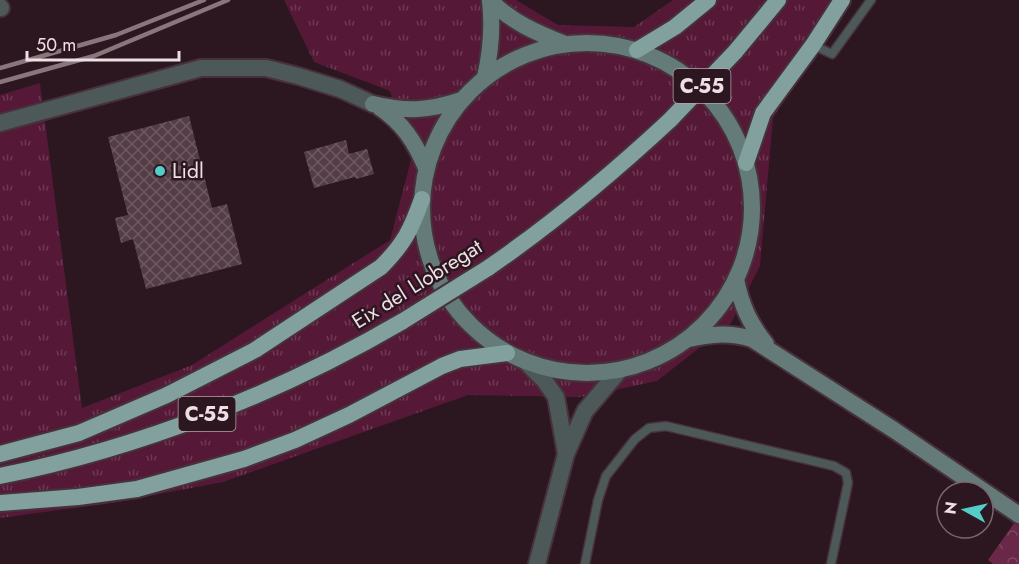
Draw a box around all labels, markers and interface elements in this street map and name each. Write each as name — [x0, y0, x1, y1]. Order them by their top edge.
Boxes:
scale bar — [27, 24, 178, 62]
text: 50 m — [36, 32, 76, 58]
road number: C-55 — [674, 69, 730, 103]
place label: Lidl — [172, 156, 204, 186]
marker: Lidl — [153, 164, 167, 178]
street label: Eix del Llobregat — [346, 232, 488, 336]
road number: C-55 — [178, 397, 236, 431]
north arrow — [935, 480, 995, 540]
text: N — [938, 500, 963, 516]

